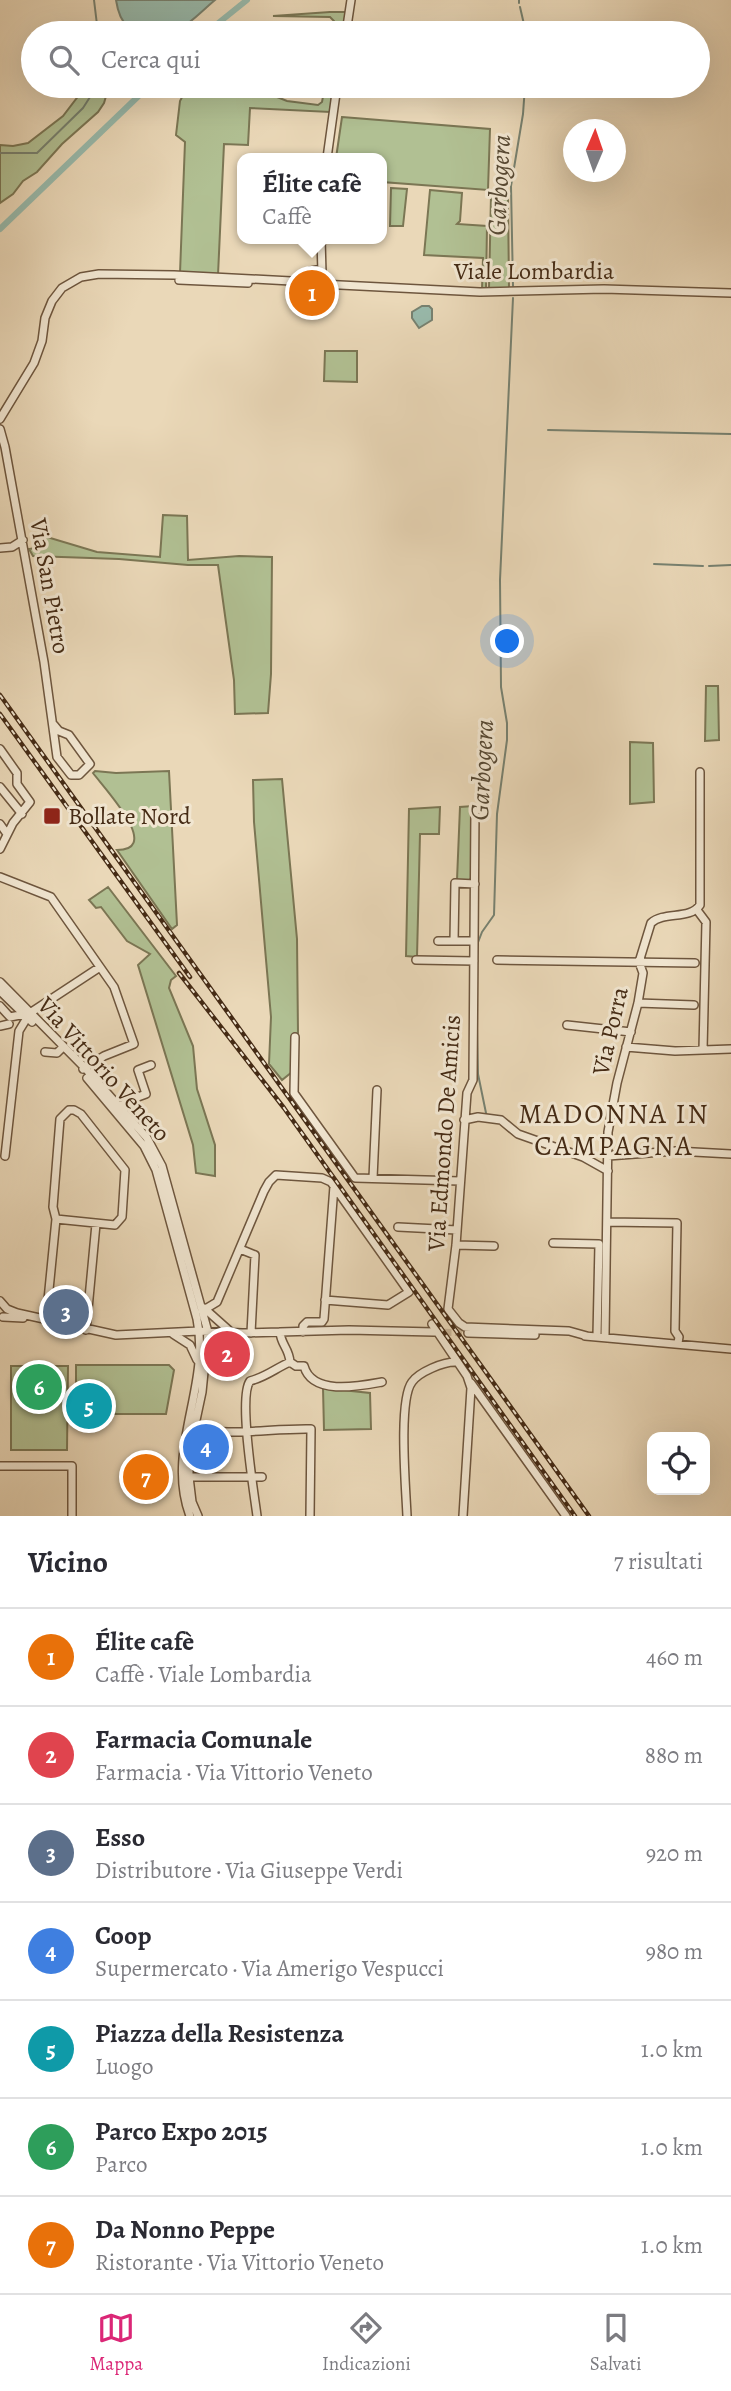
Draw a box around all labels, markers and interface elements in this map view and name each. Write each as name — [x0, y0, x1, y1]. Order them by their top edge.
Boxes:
search box — [21, 21, 710, 98]
icon: search — [45, 41, 83, 79]
text: Cerca qui — [101, 42, 201, 77]
north arrow — [563, 119, 626, 182]
water label: Garbogera — [479, 134, 519, 236]
popup — [237, 153, 387, 244]
text: Élite cafè — [262, 166, 362, 201]
text: Caffè — [262, 201, 312, 232]
street label: Viale Lombardia — [453, 255, 615, 287]
pin: 1 — [289, 267, 335, 319]
street label: Via San Pietro — [22, 515, 78, 656]
your location — [490, 624, 524, 658]
water label: Garbogera — [462, 719, 502, 821]
place label: Bollate Nord — [68, 800, 191, 832]
marker: Bollate Nord — [42, 806, 62, 826]
street label: Via Porra — [584, 983, 636, 1079]
street label: Via Vittorio Veneto — [30, 989, 178, 1148]
street label: Via Edmondo De Amicis — [420, 1014, 468, 1253]
district label: MADONNA IN CAMPAGNA — [518, 1095, 710, 1165]
pin: 3 — [43, 1286, 89, 1338]
pin: 2 — [204, 1328, 250, 1380]
pin: 6 — [16, 1361, 62, 1413]
pin: 5 — [66, 1380, 112, 1432]
pin: 4 — [183, 1421, 229, 1473]
map controls — [647, 1432, 710, 1495]
button: locate — [647, 1432, 710, 1495]
pin: 7 — [123, 1451, 169, 1503]
text: Vicino — [28, 1542, 108, 1582]
text: 7 risultati — [614, 1546, 703, 1577]
text: Élite cafè — [95, 1624, 194, 1659]
text: 1 — [47, 1642, 55, 1673]
text: 460 m — [646, 1642, 703, 1673]
text: Caffè · Viale Lombardia — [95, 1659, 312, 1690]
text: Farmacia Comunale — [95, 1722, 312, 1757]
text: 2 — [45, 1740, 57, 1771]
text: 880 m — [645, 1740, 703, 1771]
text: Farmacia · Via Vittorio Veneto — [95, 1757, 373, 1788]
text: Esso — [95, 1820, 145, 1855]
text: 3 — [46, 1838, 56, 1869]
text: 920 m — [646, 1838, 703, 1869]
text: Distributore · Via Giuseppe Verdi — [95, 1855, 403, 1886]
text: Coop — [95, 1918, 151, 1953]
text: 4 — [46, 1936, 56, 1967]
text: 980 m — [645, 1936, 703, 1967]
text: Supermercato · Via Amerigo Vespucci — [95, 1953, 444, 1984]
text: Piazza della Resistenza — [95, 2016, 344, 2051]
text: 5 — [46, 2034, 56, 2065]
text: 1.0 km — [641, 2034, 703, 2065]
text: Luogo — [95, 2051, 154, 2082]
text: Parco Expo 2015 — [95, 2114, 268, 2149]
text: 6 — [46, 2132, 56, 2163]
text: 1.0 km — [641, 2132, 703, 2163]
text: Parco — [95, 2149, 147, 2180]
text: Da Nonno Peppe — [95, 2212, 275, 2247]
text: 7 — [46, 2230, 56, 2261]
text: 1.0 km — [641, 2230, 703, 2261]
text: Ristorante · Via Vittorio Veneto — [95, 2247, 384, 2278]
tab: Mappa — [89, 2309, 143, 2377]
tab: Indicazioni — [322, 2309, 411, 2377]
tab: Salvati — [590, 2309, 642, 2377]

